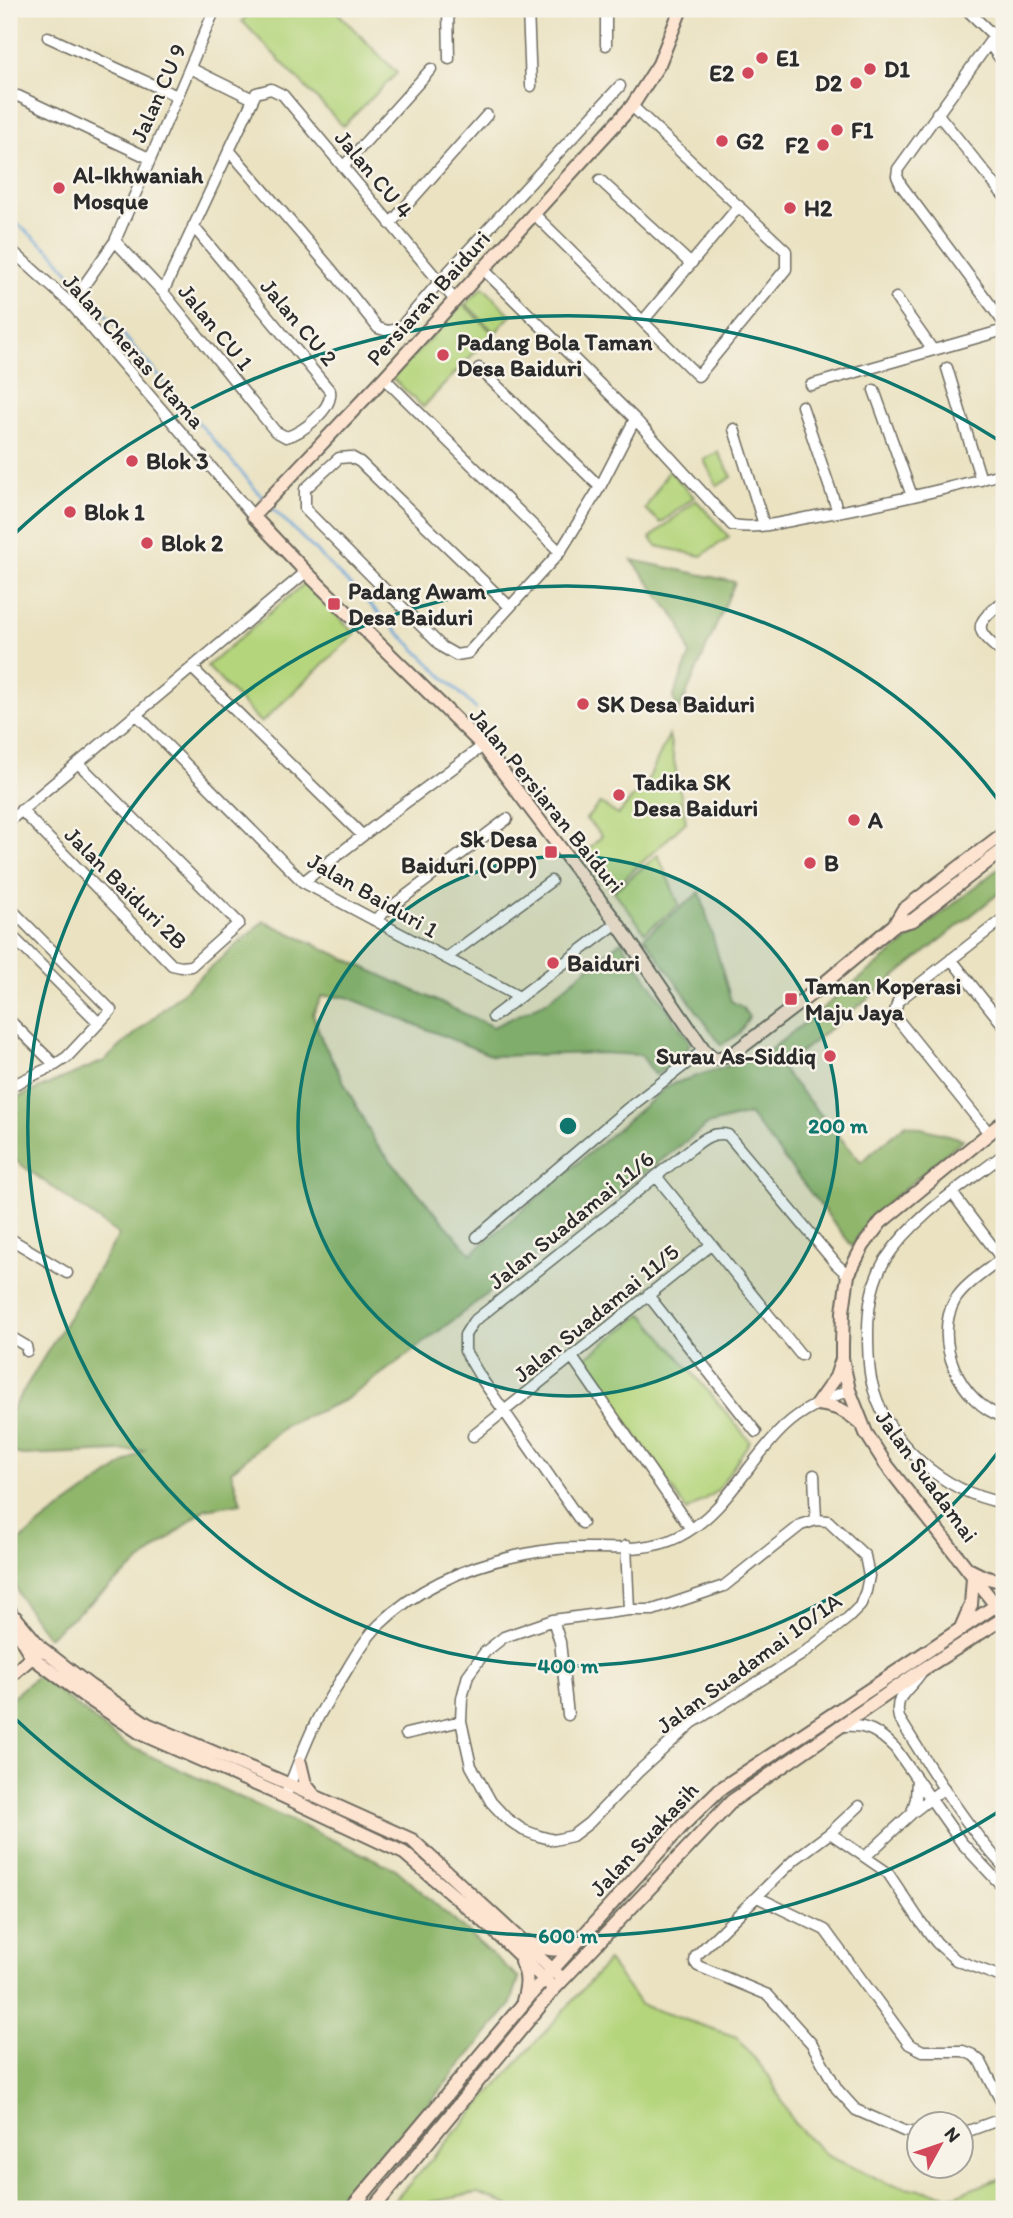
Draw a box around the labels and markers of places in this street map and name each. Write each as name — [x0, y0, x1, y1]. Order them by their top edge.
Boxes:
place label: E1 — [776, 44, 800, 72]
marker: E1 — [754, 50, 770, 66]
place label: D1 — [884, 55, 910, 83]
place label: E2 — [709, 59, 735, 87]
marker: D1 — [862, 61, 878, 77]
marker: E2 — [740, 65, 756, 81]
place label: D2 — [815, 69, 843, 97]
marker: D2 — [848, 75, 864, 91]
place label: F1 — [851, 116, 874, 144]
marker: F1 — [829, 122, 845, 138]
place label: G2 — [736, 127, 765, 155]
place label: F2 — [785, 131, 810, 159]
marker: G2 — [714, 133, 730, 149]
marker: F2 — [815, 137, 831, 153]
place label: Al-Ikhwaniah Mosque — [72, 161, 204, 215]
marker: Al-Ikhwaniah Mosque — [51, 180, 67, 196]
place label: H2 — [804, 194, 833, 222]
marker: H2 — [782, 200, 798, 216]
place label: Padang Bola Taman Desa Baiduri — [457, 328, 654, 382]
marker: Padang Bola Taman Desa Baiduri — [435, 347, 451, 363]
place label: Blok 3 — [146, 447, 209, 475]
marker: Blok 3 — [124, 453, 140, 469]
place label: Blok 1 — [84, 498, 145, 526]
marker: Blok 1 — [62, 504, 78, 520]
place label: Blok 2 — [161, 529, 224, 557]
marker: Blok 2 — [139, 535, 155, 551]
place label: Padang Awam Desa Baiduri — [348, 577, 487, 631]
marker: Padang Awam Desa Baiduri — [326, 596, 342, 612]
place label: SK Desa Baiduri — [597, 690, 755, 718]
marker: SK Desa Baiduri — [575, 696, 591, 712]
place label: Tadika SK Desa Baiduri — [632, 768, 758, 822]
marker: Tadika SK Desa Baiduri — [611, 787, 627, 803]
place label: A — [867, 806, 883, 834]
marker: A — [846, 812, 862, 828]
place label: Sk Desa Baiduri (OPP) — [401, 825, 538, 879]
marker: Sk Desa Baiduri (OPP) — [543, 844, 559, 860]
place label: B — [824, 849, 839, 877]
marker: B — [802, 855, 818, 871]
place label: Baiduri — [567, 949, 640, 977]
marker: Baiduri — [545, 955, 561, 971]
place label: Taman Koperasi Maju Jaya — [804, 972, 961, 1026]
marker: Taman Koperasi Maju Jaya — [783, 991, 799, 1007]
place label: Surau As-Siddiq — [656, 1042, 816, 1070]
marker: Surau As-Siddiq — [822, 1048, 838, 1064]
centre of rings — [556, 1114, 580, 1138]

